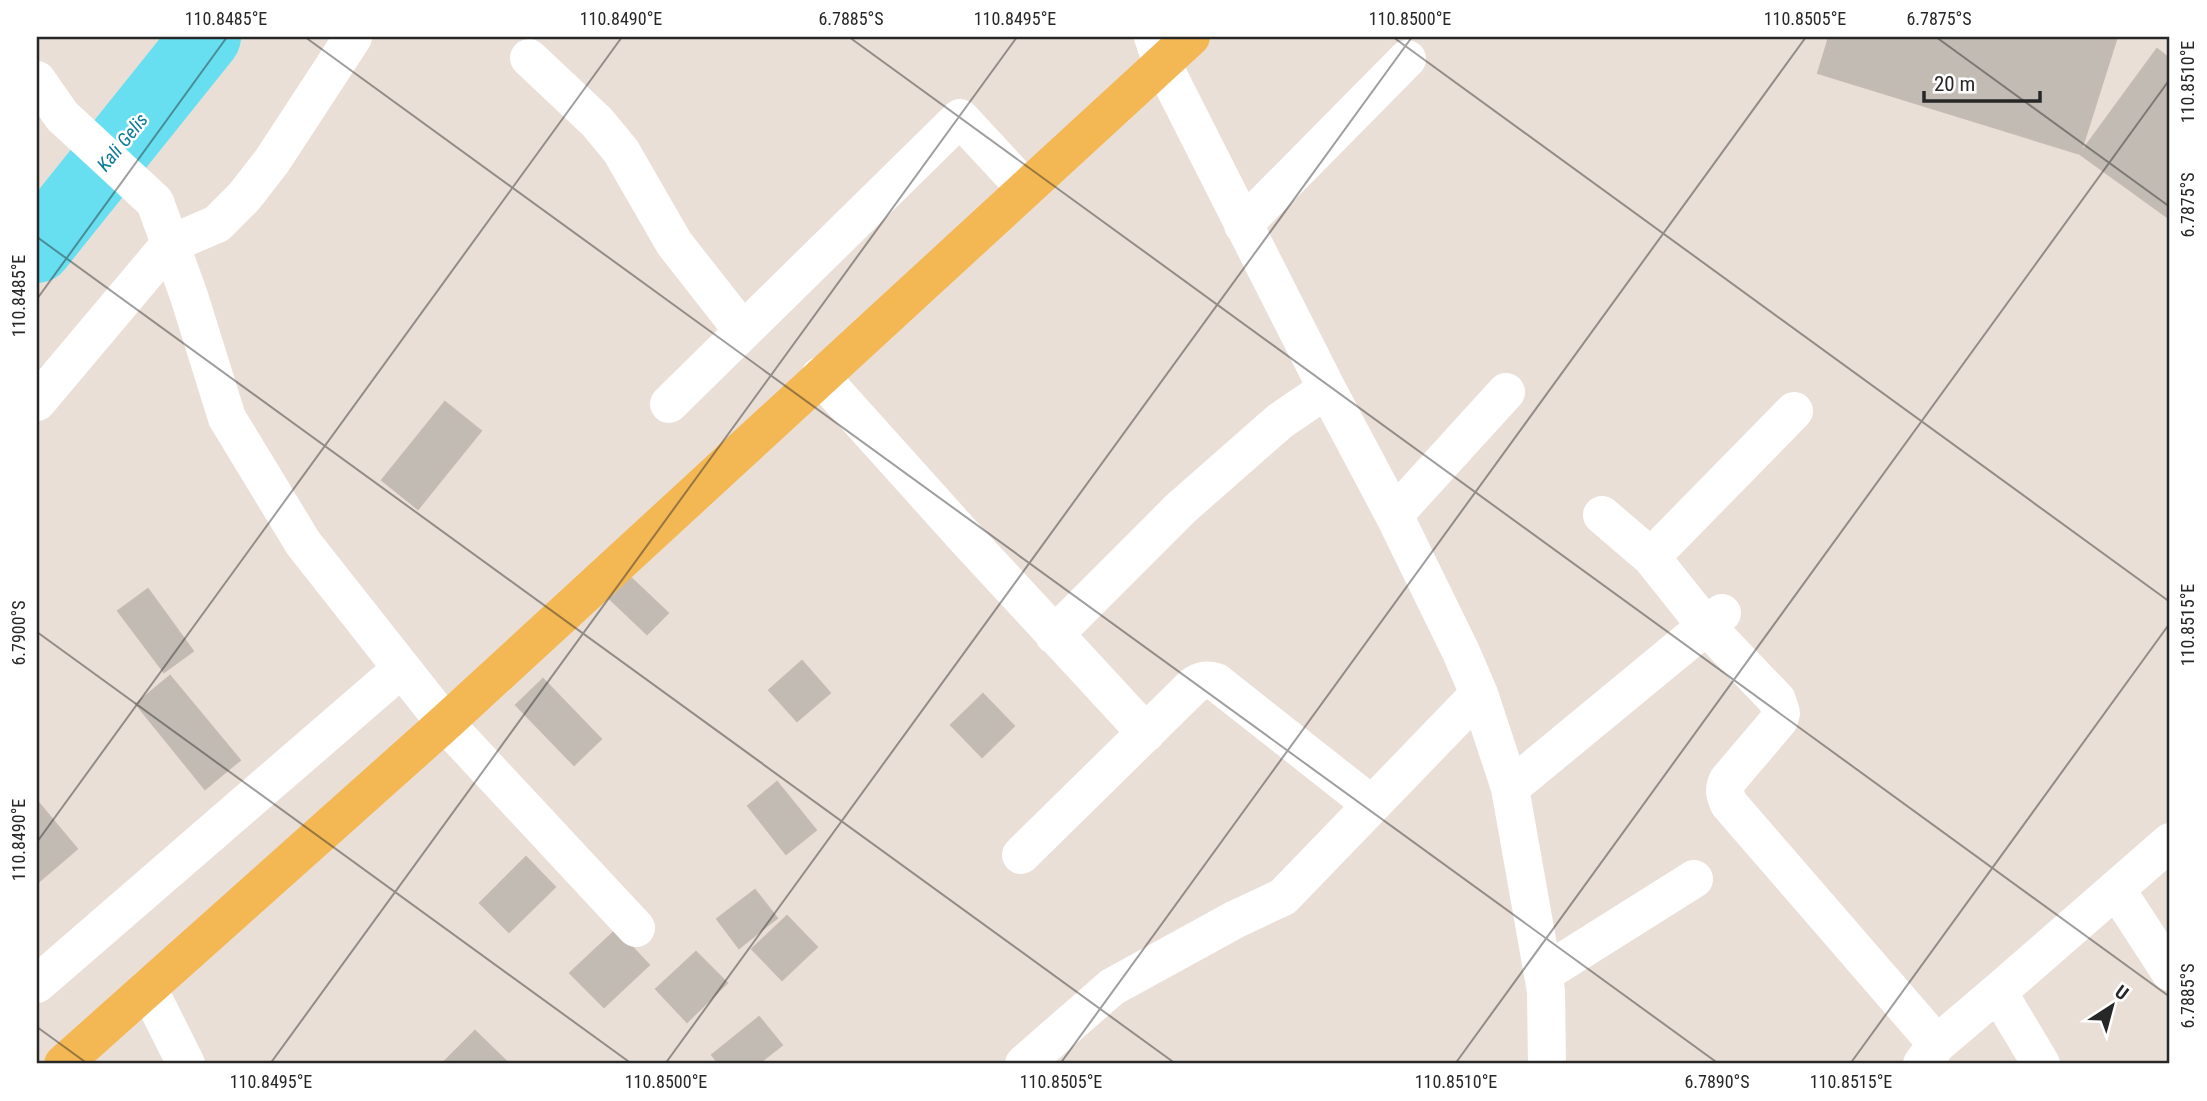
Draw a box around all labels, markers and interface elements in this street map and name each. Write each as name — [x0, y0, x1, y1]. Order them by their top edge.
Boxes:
text: 110.8485°E — [185, 8, 267, 29]
text: 110.8490°E — [580, 8, 662, 29]
text: 6.7885°S — [818, 8, 884, 29]
text: 110.8495°E — [974, 8, 1056, 29]
text: 110.8500°E — [1369, 8, 1451, 29]
text: 110.8505°E — [1764, 8, 1846, 29]
text: 6.7875°S — [1906, 8, 1972, 29]
text: 110.8510°E — [2177, 41, 2198, 123]
scale bar — [1924, 60, 2039, 104]
text: 20 m — [1934, 72, 1975, 96]
water label: Kali Gelis — [92, 109, 153, 176]
text: 6.7875°S — [2177, 172, 2198, 238]
text: 110.8485°E — [8, 255, 29, 337]
text: 110.8515°E — [2177, 584, 2198, 666]
text: 6.7900°S — [8, 600, 29, 666]
text: 110.8490°E — [8, 799, 29, 881]
text: 6.7885°S — [2177, 963, 2198, 1029]
north arrow — [2078, 972, 2148, 1042]
text: U — [2111, 980, 2133, 1005]
text: 110.8495°E — [230, 1071, 312, 1092]
text: 110.8500°E — [625, 1071, 707, 1092]
text: 110.8505°E — [1020, 1071, 1102, 1092]
text: 110.8510°E — [1415, 1071, 1497, 1092]
text: 6.7890°S — [1684, 1071, 1750, 1092]
text: 110.8515°E — [1810, 1071, 1892, 1092]

